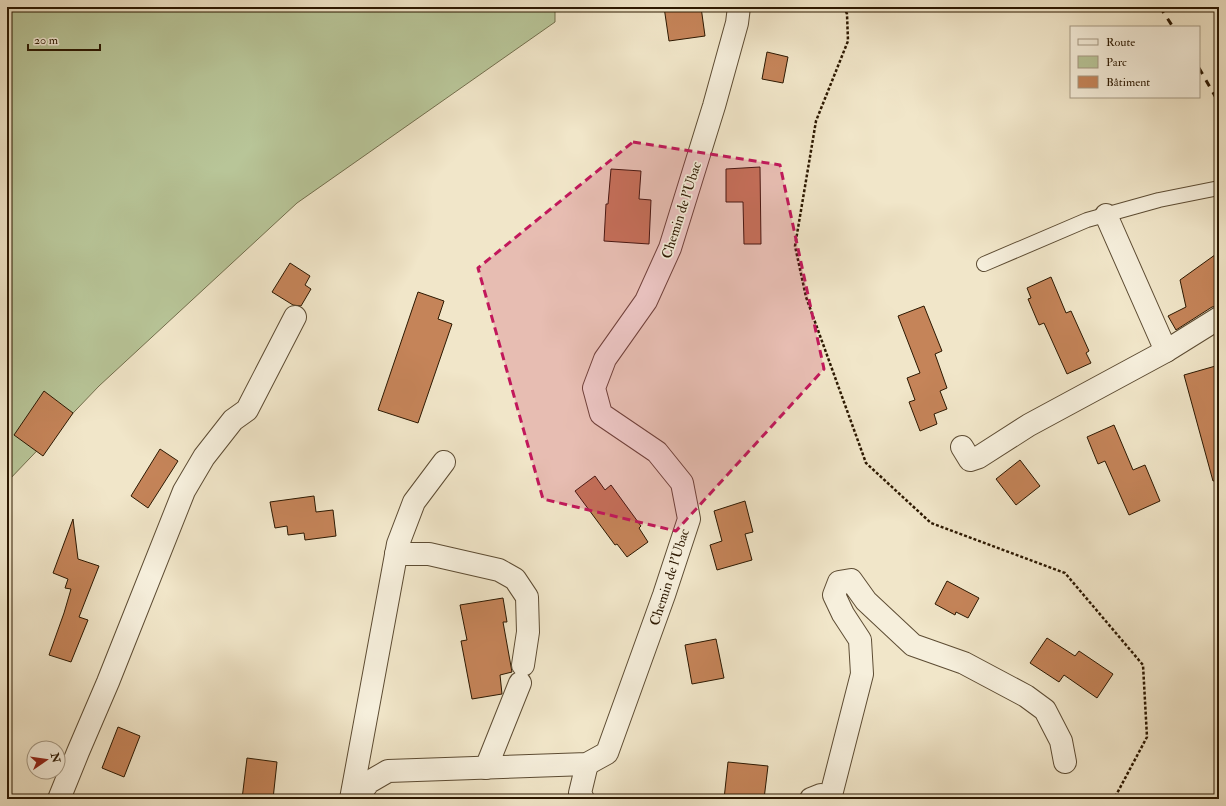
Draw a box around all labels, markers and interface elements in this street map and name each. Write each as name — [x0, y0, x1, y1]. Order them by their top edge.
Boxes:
scale bar — [28, 26, 100, 52]
legend — [1070, 26, 1200, 98]
text: 20 m — [34, 33, 59, 48]
text: Route — [1106, 35, 1135, 50]
text: Parc — [1106, 55, 1127, 70]
text: Bâtiment — [1106, 75, 1150, 90]
street label: Chemin de l'Ubac — [658, 159, 705, 261]
street label: Chemin de l'Ubac — [646, 526, 693, 628]
north arrow — [26, 740, 66, 780]
text: N — [48, 751, 63, 765]

